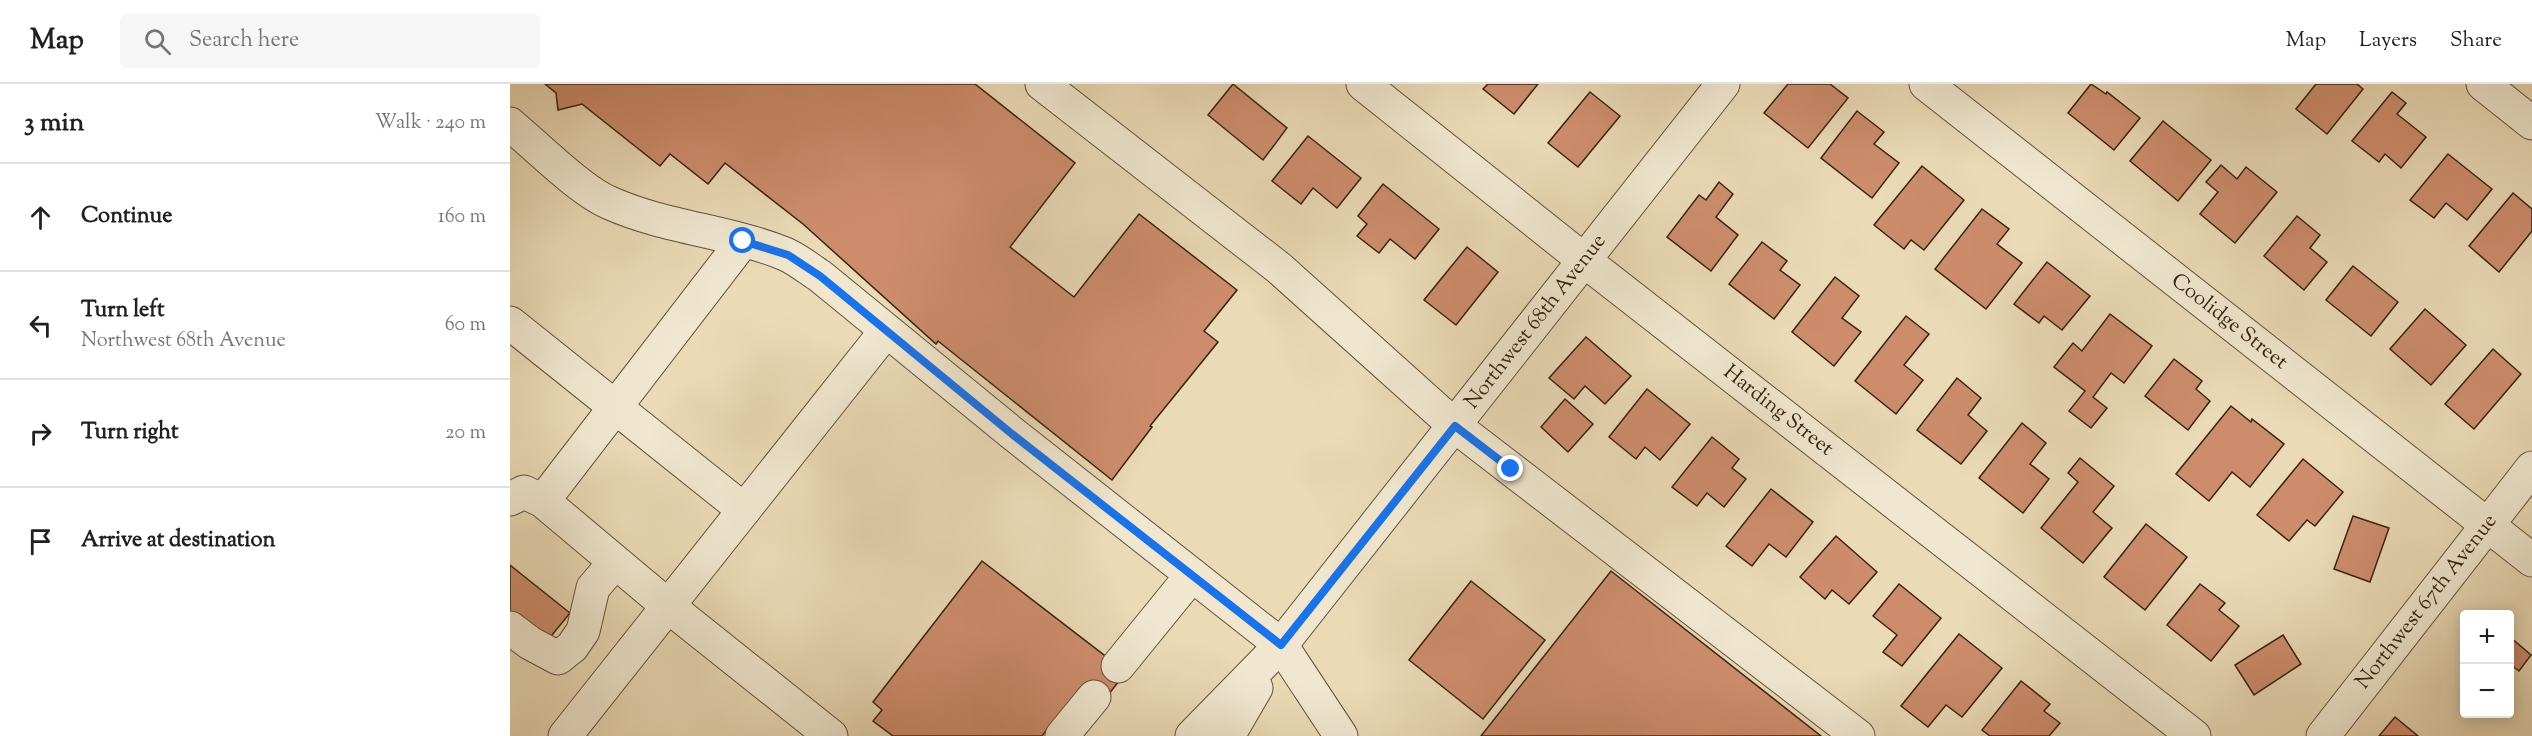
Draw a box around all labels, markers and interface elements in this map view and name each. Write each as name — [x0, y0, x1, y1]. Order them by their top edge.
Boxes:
search box — [120, 14, 540, 68]
text: Map — [30, 21, 84, 61]
icon: search — [141, 25, 174, 58]
text: Search here — [189, 25, 299, 57]
text: Map — [2286, 26, 2326, 56]
text: Layers — [2359, 26, 2417, 56]
text: Share — [2450, 26, 2502, 56]
text: 3 min — [24, 105, 84, 142]
text: Walk · 240 m — [375, 109, 486, 138]
icon: ahead — [24, 201, 57, 234]
text: Continue — [81, 201, 172, 233]
text: 160 m — [438, 203, 486, 232]
route start — [729, 227, 755, 253]
street label: Northwest 68th Avenue — [1458, 228, 1614, 416]
street label: Coolidge Street — [2164, 267, 2294, 377]
text: Turn left — [81, 295, 164, 327]
icon: left — [24, 309, 57, 342]
text: 60 m — [445, 311, 486, 340]
text: Northwest 68th Avenue — [81, 327, 286, 356]
street label: Harding Street — [1716, 358, 1840, 464]
icon: right — [24, 417, 57, 450]
text: Turn right — [81, 417, 178, 449]
text: 20 m — [445, 419, 486, 448]
route end — [1497, 455, 1523, 481]
street label: Northwest 67th Avenue — [2349, 508, 2505, 696]
icon: arrive — [24, 525, 57, 558]
text: Arrive at destination — [81, 525, 276, 557]
map controls — [2460, 610, 2514, 718]
button: + — [2460, 610, 2514, 664]
button: − — [2460, 664, 2514, 718]

